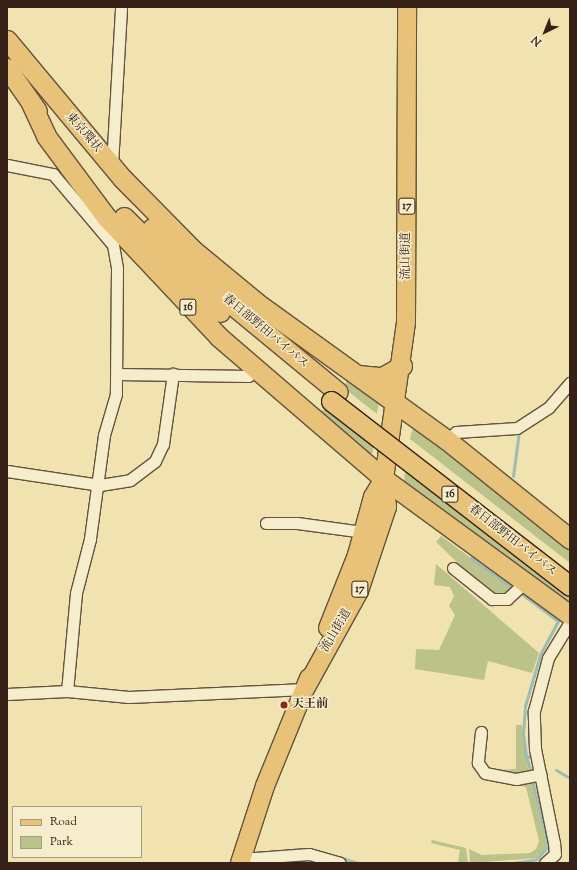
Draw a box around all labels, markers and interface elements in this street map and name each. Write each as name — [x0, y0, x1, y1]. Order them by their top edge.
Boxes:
north arrow — [525, 12, 565, 52]
text: N — [528, 32, 545, 50]
street label: 東京環状 — [62, 110, 104, 156]
road number: 17 — [398, 197, 416, 215]
street label: 流山街道 — [400, 232, 414, 280]
street label: 春日部野田バイパス — [219, 292, 311, 372]
road number: 16 — [179, 298, 197, 316]
road number: 16 — [441, 485, 459, 503]
street label: 春日部野田バイパス — [465, 502, 559, 580]
road number: 17 — [351, 580, 369, 598]
street label: 流山街道 — [319, 607, 355, 655]
place label: 天王前 — [292, 698, 328, 712]
marker: 天王前 — [279, 700, 289, 710]
legend — [12, 806, 142, 858]
text: Road — [50, 813, 77, 831]
text: Park — [50, 833, 73, 851]

